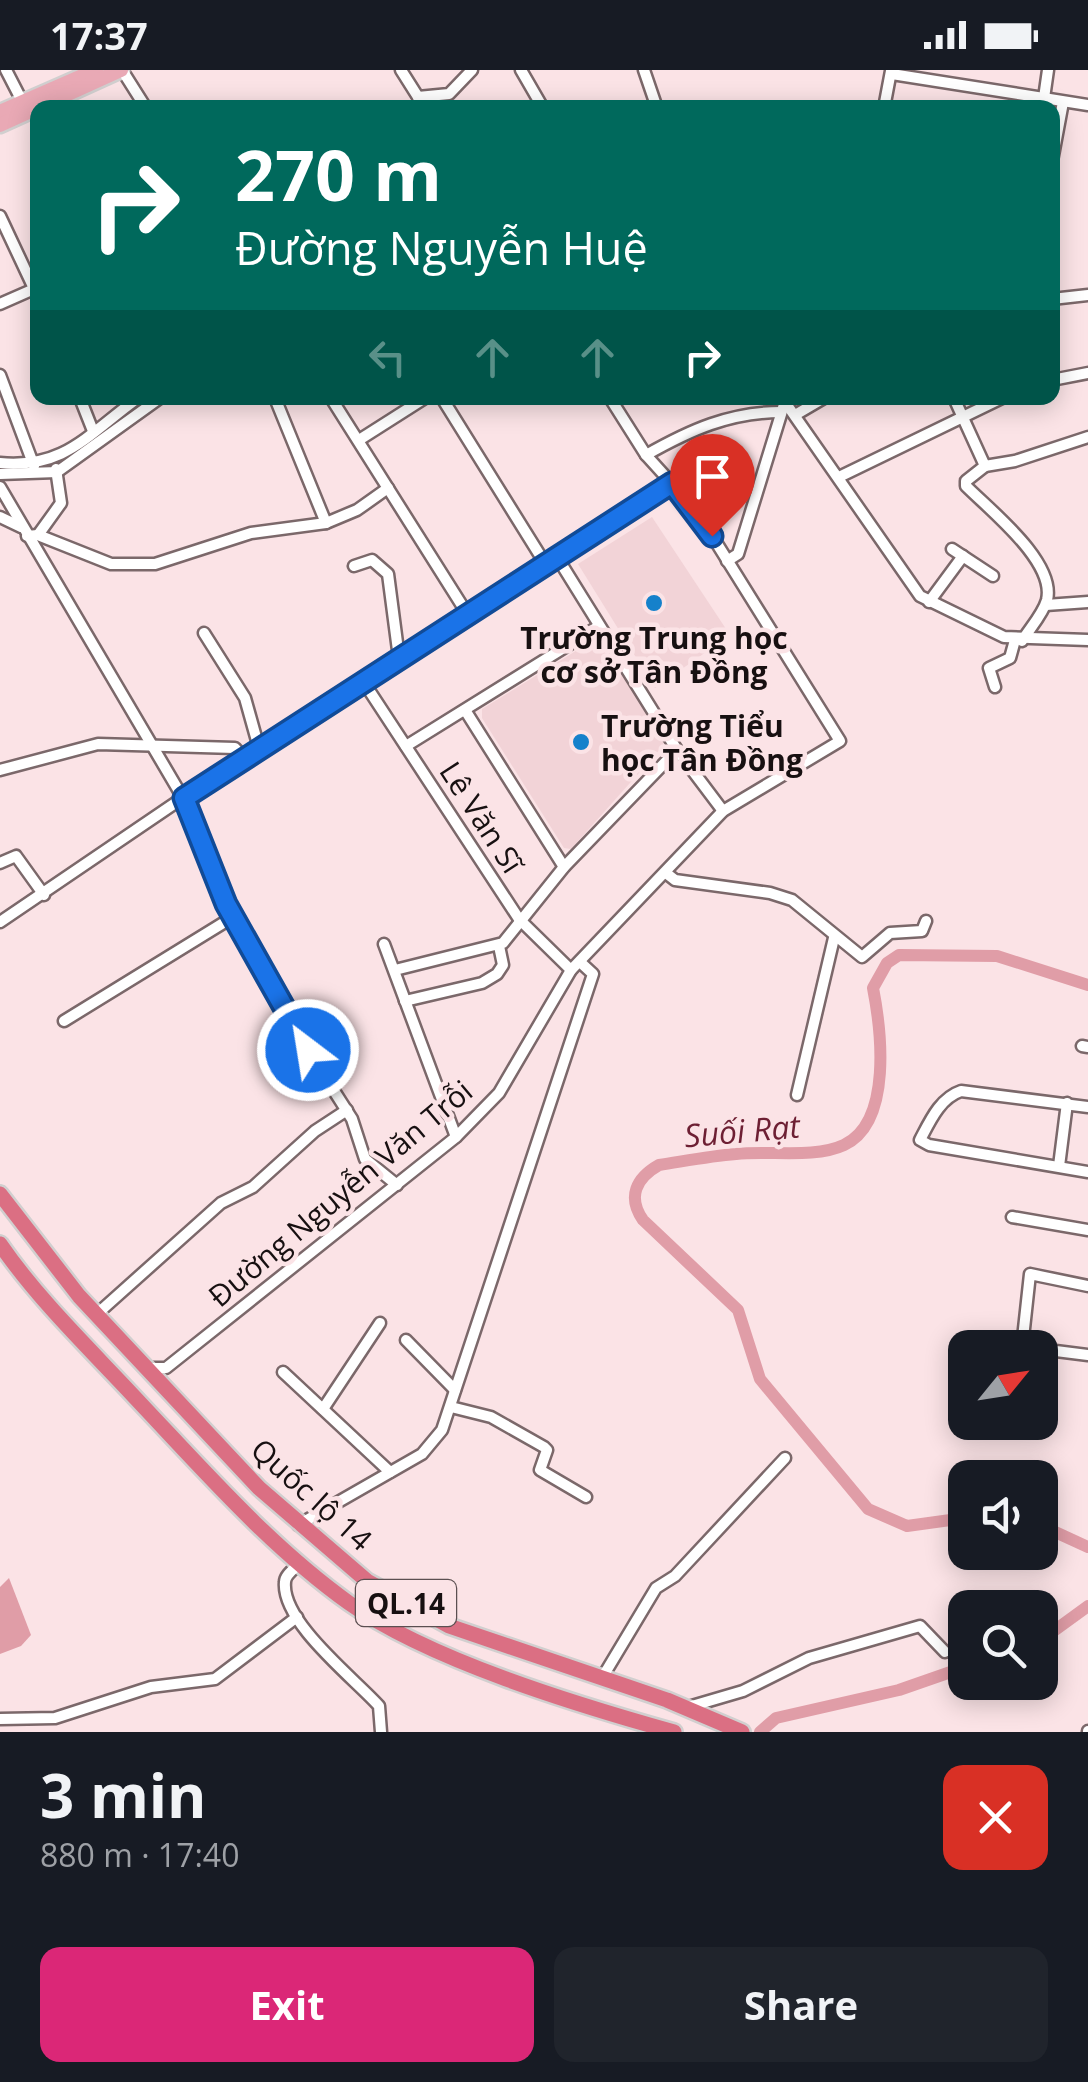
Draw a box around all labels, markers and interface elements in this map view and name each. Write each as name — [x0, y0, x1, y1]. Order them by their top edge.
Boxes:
text: 17:37 — [50, 9, 148, 61]
text: 270 m — [235, 126, 442, 222]
icon: right — [70, 140, 200, 270]
text: Đường Nguyễn Huệ — [235, 217, 648, 278]
icon: left — [360, 330, 415, 385]
icon: ahead — [465, 330, 520, 385]
icon: ahead — [570, 330, 625, 385]
icon: right — [675, 330, 730, 385]
pin — [670, 434, 755, 537]
icon: arrive — [685, 449, 740, 504]
marker: Trường Trung học cơ sở Tân Đồng — [643, 592, 665, 614]
place label: Trường Trung học cơ sở Tân Đồng — [520, 617, 788, 692]
place label: Trường Tiểu học Tân Đồng — [601, 705, 803, 780]
marker: Trường Tiểu học Tân Đồng — [570, 731, 592, 753]
street label: Lê Văn Sĩ — [431, 753, 535, 883]
position arrow — [256, 998, 360, 1102]
street label: Đường Nguyễn Văn Trỗi — [199, 1070, 481, 1316]
water label: Suối Rạt — [682, 1103, 803, 1156]
north arrow — [948, 1330, 1058, 1440]
map controls — [948, 1330, 1058, 1700]
street label: Quốc lộ 14 — [243, 1429, 381, 1559]
button: sound — [948, 1460, 1058, 1570]
road number: QL.14 — [356, 1580, 456, 1626]
button: search — [948, 1590, 1058, 1700]
text: 3 min — [40, 1754, 207, 1836]
button: close — [943, 1765, 1048, 1870]
text: 880 m · 17:40 — [40, 1833, 239, 1876]
button: Exit — [40, 1947, 534, 2062]
button: Share — [554, 1947, 1048, 2062]

